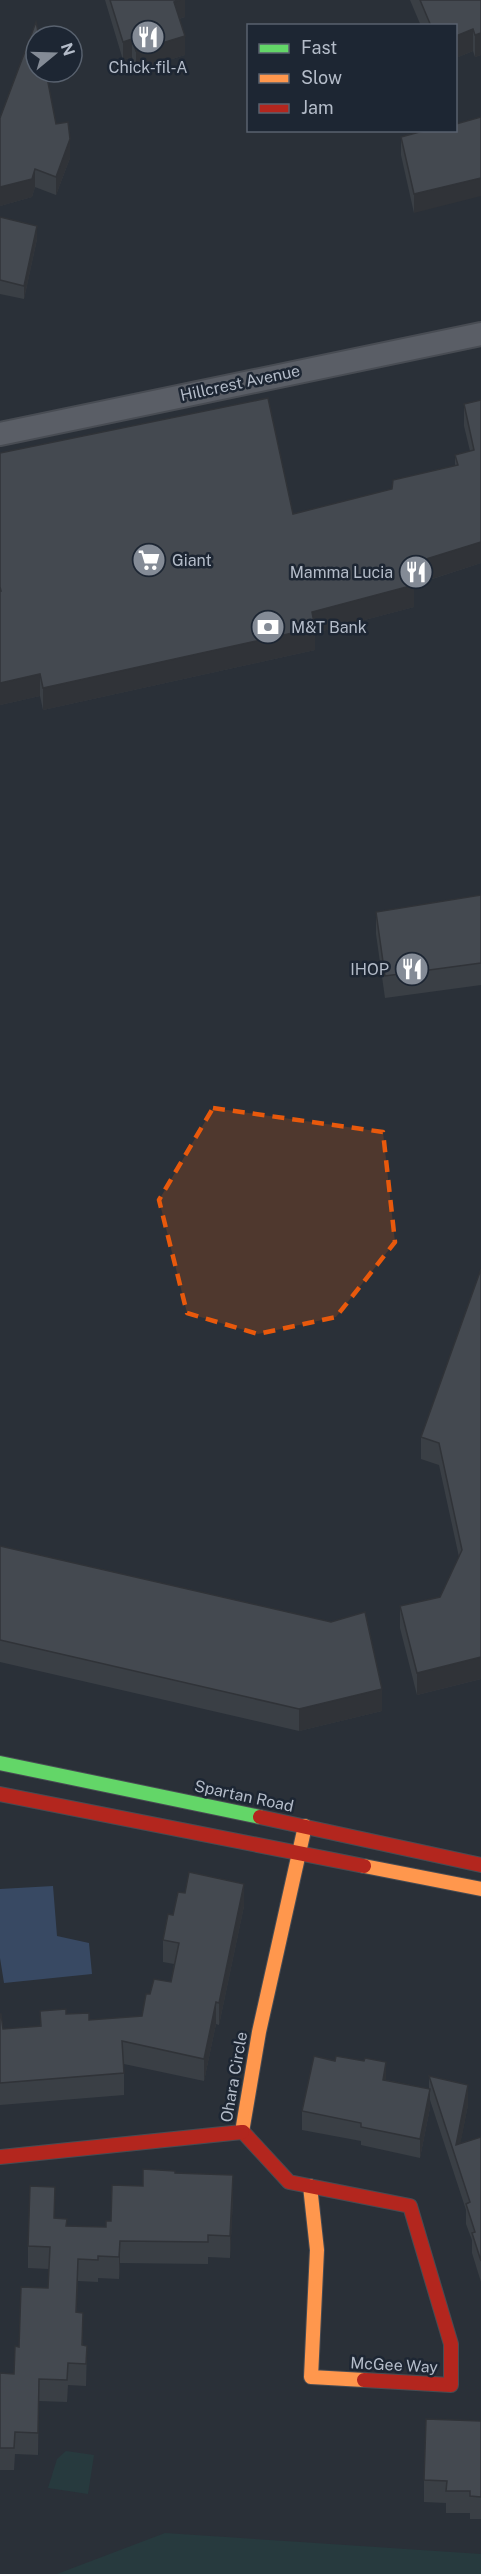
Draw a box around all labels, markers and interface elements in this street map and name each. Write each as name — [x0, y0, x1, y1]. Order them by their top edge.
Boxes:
restaurant icon: Chick-fil-A — [130, 19, 166, 55]
north arrow — [24, 24, 84, 84]
legend — [247, 24, 457, 132]
text: Fast — [301, 37, 337, 58]
text: N — [57, 40, 79, 58]
place label: Chick-fil-A — [108, 58, 188, 77]
text: Slow — [301, 67, 342, 88]
text: Jam — [301, 97, 334, 118]
street label: Hillcrest Avenue — [178, 361, 302, 405]
supermarket icon: Giant — [131, 542, 167, 578]
place label: Giant — [172, 551, 212, 570]
restaurant icon: Mamma Lucia — [398, 554, 434, 590]
place label: Mamma Lucia — [290, 563, 393, 582]
bank icon: M&T Bank — [250, 609, 286, 645]
place label: M&T Bank — [291, 618, 367, 637]
restaurant icon: IHOP — [394, 951, 430, 987]
place label: IHOP — [350, 960, 389, 979]
street label: Spartan Road — [193, 1776, 295, 1816]
street label: Ohara Circle — [217, 2030, 251, 2124]
street label: McGee Way — [350, 2353, 439, 2377]

